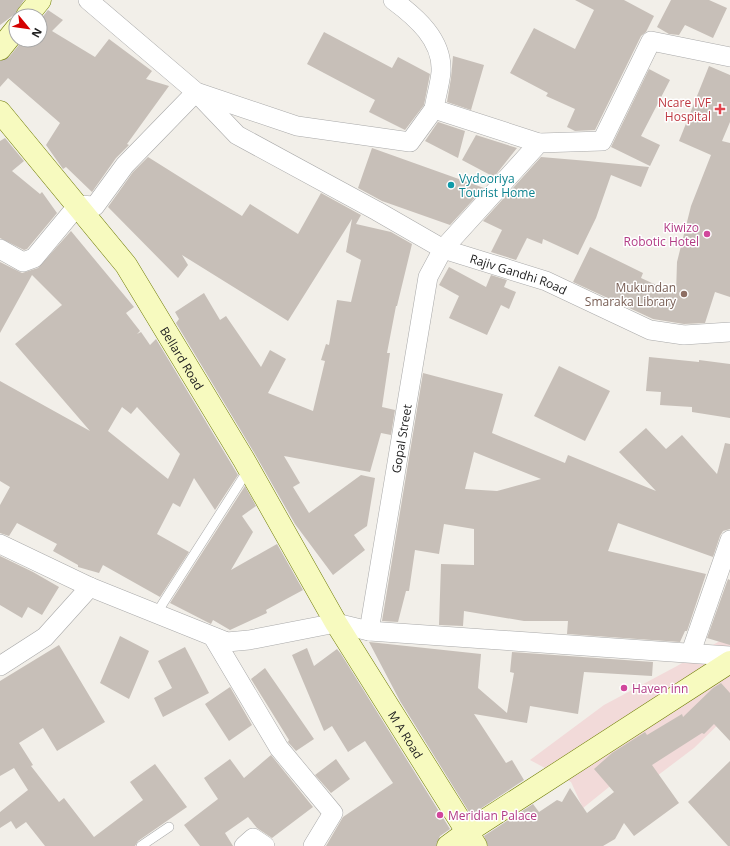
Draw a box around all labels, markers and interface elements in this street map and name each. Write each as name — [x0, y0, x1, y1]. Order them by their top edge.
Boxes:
north arrow — [8, 8, 48, 48]
text: N — [28, 26, 46, 41]
place label: Ncare IVF Hospital — [658, 94, 711, 125]
marker: Ncare IVF Hospital — [714, 103, 726, 115]
place label: Vydooriya Tourist Home — [459, 170, 535, 201]
marker: Vydooriya Tourist Home — [446, 180, 456, 190]
place label: Kiwizo Robotic Hotel — [624, 219, 699, 250]
marker: Kiwizo Robotic Hotel — [702, 229, 712, 239]
street label: Rajiv Gandhi Road — [468, 249, 570, 298]
place label: Mukundan Smaraka Library — [585, 279, 677, 310]
marker: Mukundan Smaraka Library — [679, 289, 689, 299]
street label: Bellard Road — [157, 323, 208, 393]
street label: Gopal Street — [387, 403, 415, 474]
place label: Haven inn — [632, 680, 688, 697]
marker: Haven inn — [619, 683, 629, 693]
street label: M A Road — [385, 707, 427, 762]
place label: Meridian Palace — [448, 807, 537, 824]
marker: Meridian Palace — [435, 810, 445, 820]

